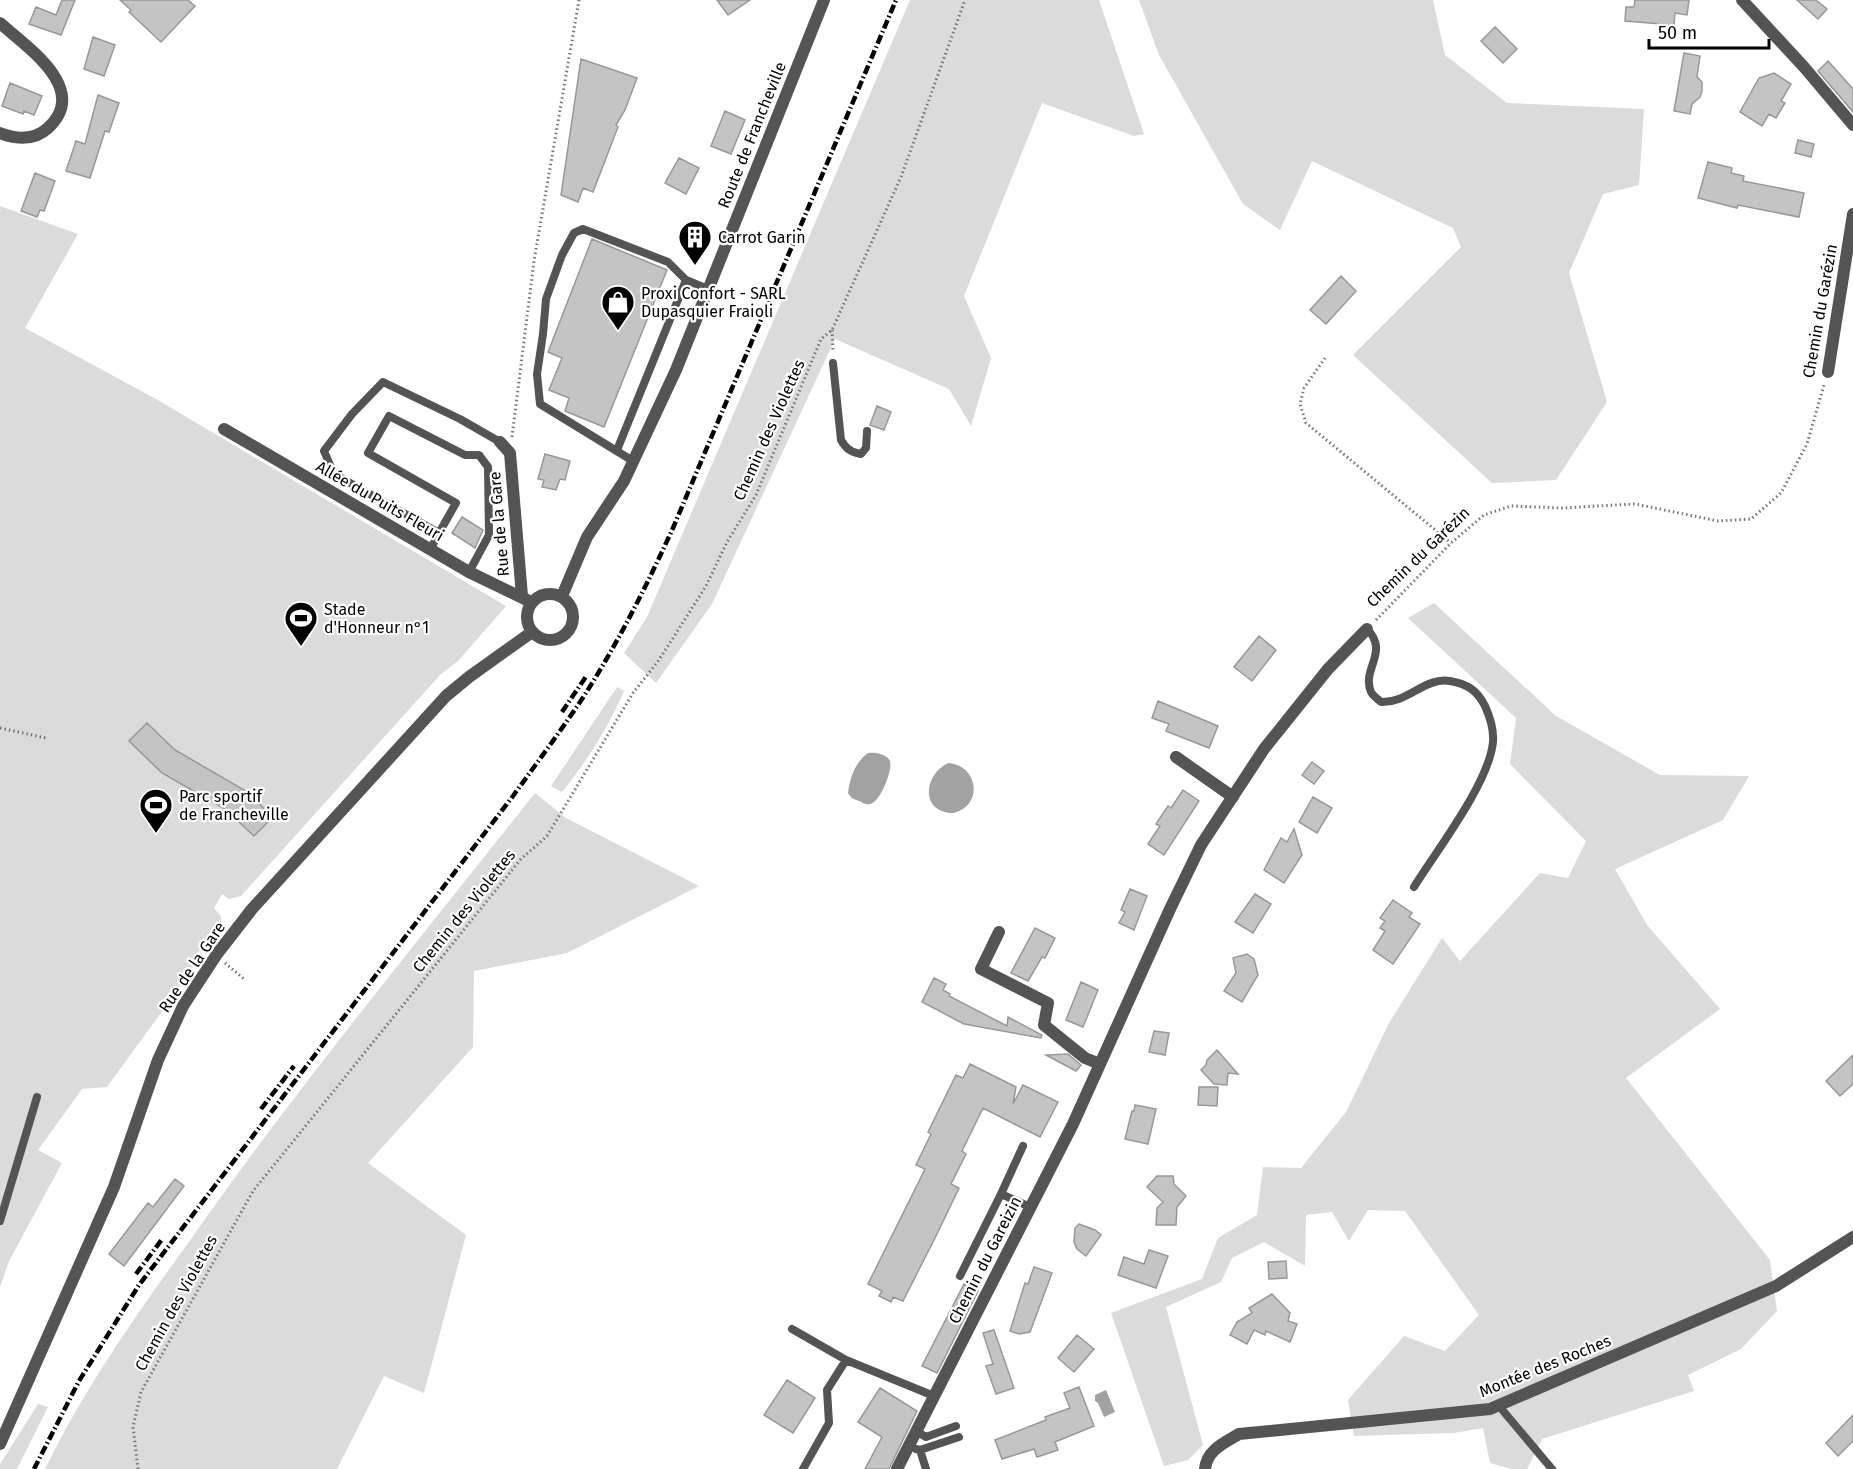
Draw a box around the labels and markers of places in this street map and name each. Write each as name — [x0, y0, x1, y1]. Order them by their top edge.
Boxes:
building icon: Carrot Garin — [677, 219, 713, 266]
place label: Carrot Garin — [718, 228, 806, 247]
shop icon: Proxi Confort - SARL Dupasquier Fraioli — [600, 284, 636, 331]
place label: Proxi Confort - SARL Dupasquier Fraioli — [641, 284, 786, 321]
sports icon: Stade d'Honneur n°1 — [283, 600, 319, 647]
place label: Stade d'Honneur n°1 — [324, 600, 429, 637]
sports icon: Parc sportif de Francheville — [138, 787, 174, 834]
place label: Parc sportif de Francheville — [179, 787, 289, 824]

